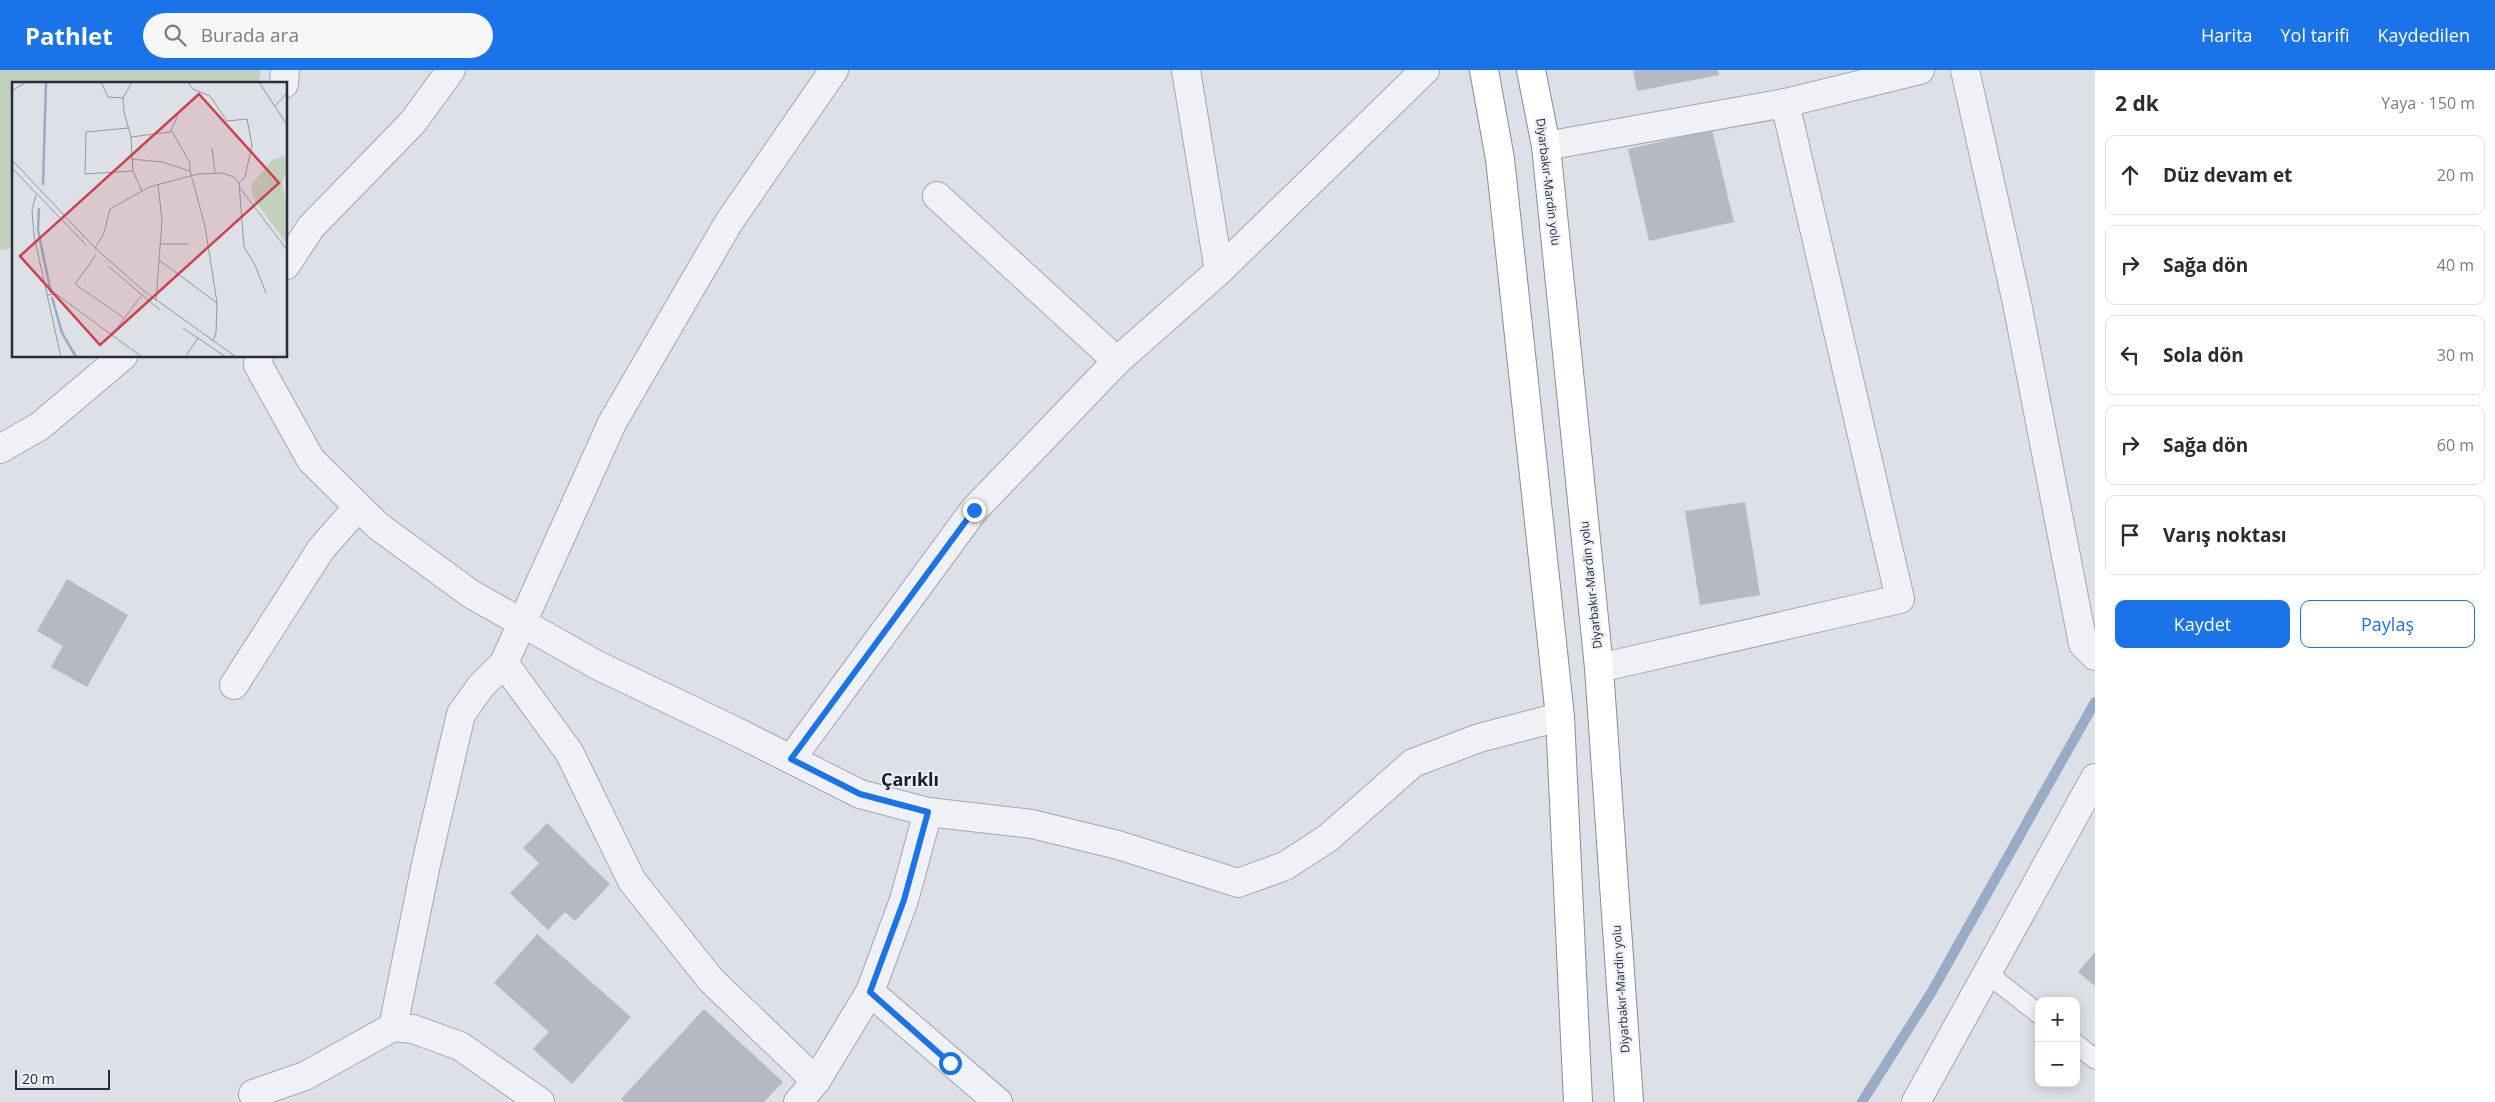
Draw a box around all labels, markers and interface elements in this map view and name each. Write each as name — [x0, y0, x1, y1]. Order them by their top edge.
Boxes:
search box — [143, 13, 493, 58]
text: Pathlet — [25, 19, 113, 52]
icon: search — [161, 21, 189, 49]
text: Burada ara — [201, 22, 299, 48]
text: Harita — [2201, 23, 2253, 47]
text: Yol tarifi — [2281, 23, 2350, 47]
text: Kaydedilen — [2378, 23, 2470, 47]
inset map — [12, 82, 288, 358]
text: 2 dk — [2115, 89, 2159, 117]
text: Yaya · 150 m — [2381, 92, 2475, 114]
street label: Diyarbakır-Mardin yolu — [1532, 117, 1565, 247]
icon: ahead — [2116, 161, 2144, 189]
text: Düz devam et — [2163, 162, 2292, 188]
text: 20 m — [2437, 164, 2474, 186]
icon: right — [2116, 251, 2144, 279]
text: Sağa dön — [2163, 252, 2248, 278]
text: 40 m — [2437, 254, 2474, 276]
icon: left — [2116, 341, 2144, 369]
text: Sola dön — [2163, 342, 2244, 368]
text: 30 m — [2437, 344, 2474, 366]
icon: right — [2116, 431, 2144, 459]
text: Sağa dön — [2163, 432, 2248, 458]
text: 60 m — [2437, 434, 2474, 456]
route end — [963, 499, 986, 522]
street label: Diyarbakır-Mardin yolu — [1575, 520, 1606, 650]
icon: arrive — [2116, 521, 2144, 549]
text: Varış noktası — [2163, 522, 2287, 548]
button: Kaydet — [2115, 600, 2290, 648]
button: Paylaş — [2300, 600, 2475, 648]
district label: Çarıklı — [881, 767, 939, 791]
street label: Diyarbakır-Mardin yolu — [1608, 924, 1633, 1054]
map controls — [2035, 997, 2080, 1087]
button: + — [2035, 997, 2080, 1042]
button: − — [2035, 1042, 2080, 1087]
route start — [939, 1052, 962, 1075]
scale bar — [15, 1067, 110, 1090]
text: 20 m — [22, 1069, 55, 1088]

